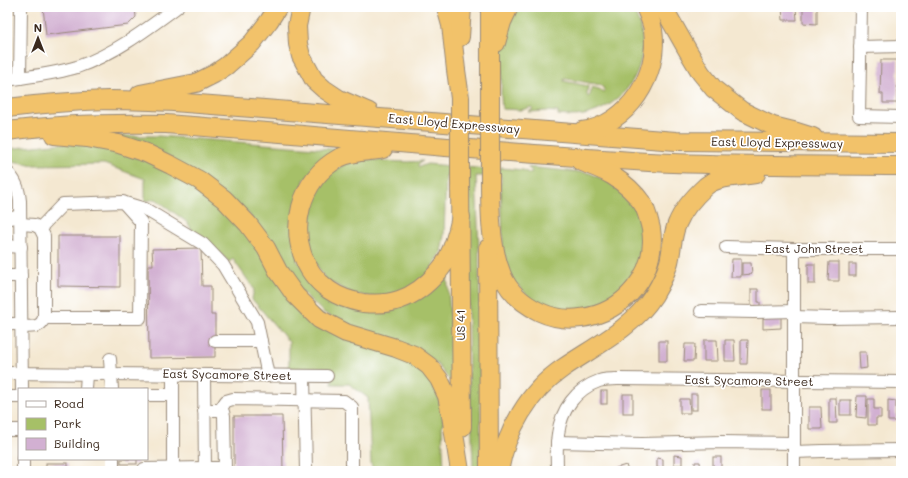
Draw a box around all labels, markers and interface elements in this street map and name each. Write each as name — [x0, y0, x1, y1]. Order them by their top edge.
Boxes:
north arrow — [18, 18, 58, 58]
text: N — [34, 20, 42, 35]
street label: East Lloyd Expressway — [388, 109, 521, 137]
street label: East Lloyd Expressway — [711, 133, 843, 151]
street label: East John Street — [765, 240, 863, 256]
street label: US 41 — [452, 309, 468, 341]
street label: East Sycamore Street — [162, 365, 292, 383]
street label: East Sycamore Street — [684, 371, 814, 389]
legend — [18, 388, 148, 460]
text: Road — [54, 395, 84, 411]
text: Park — [54, 415, 81, 431]
text: Building — [54, 435, 100, 451]

